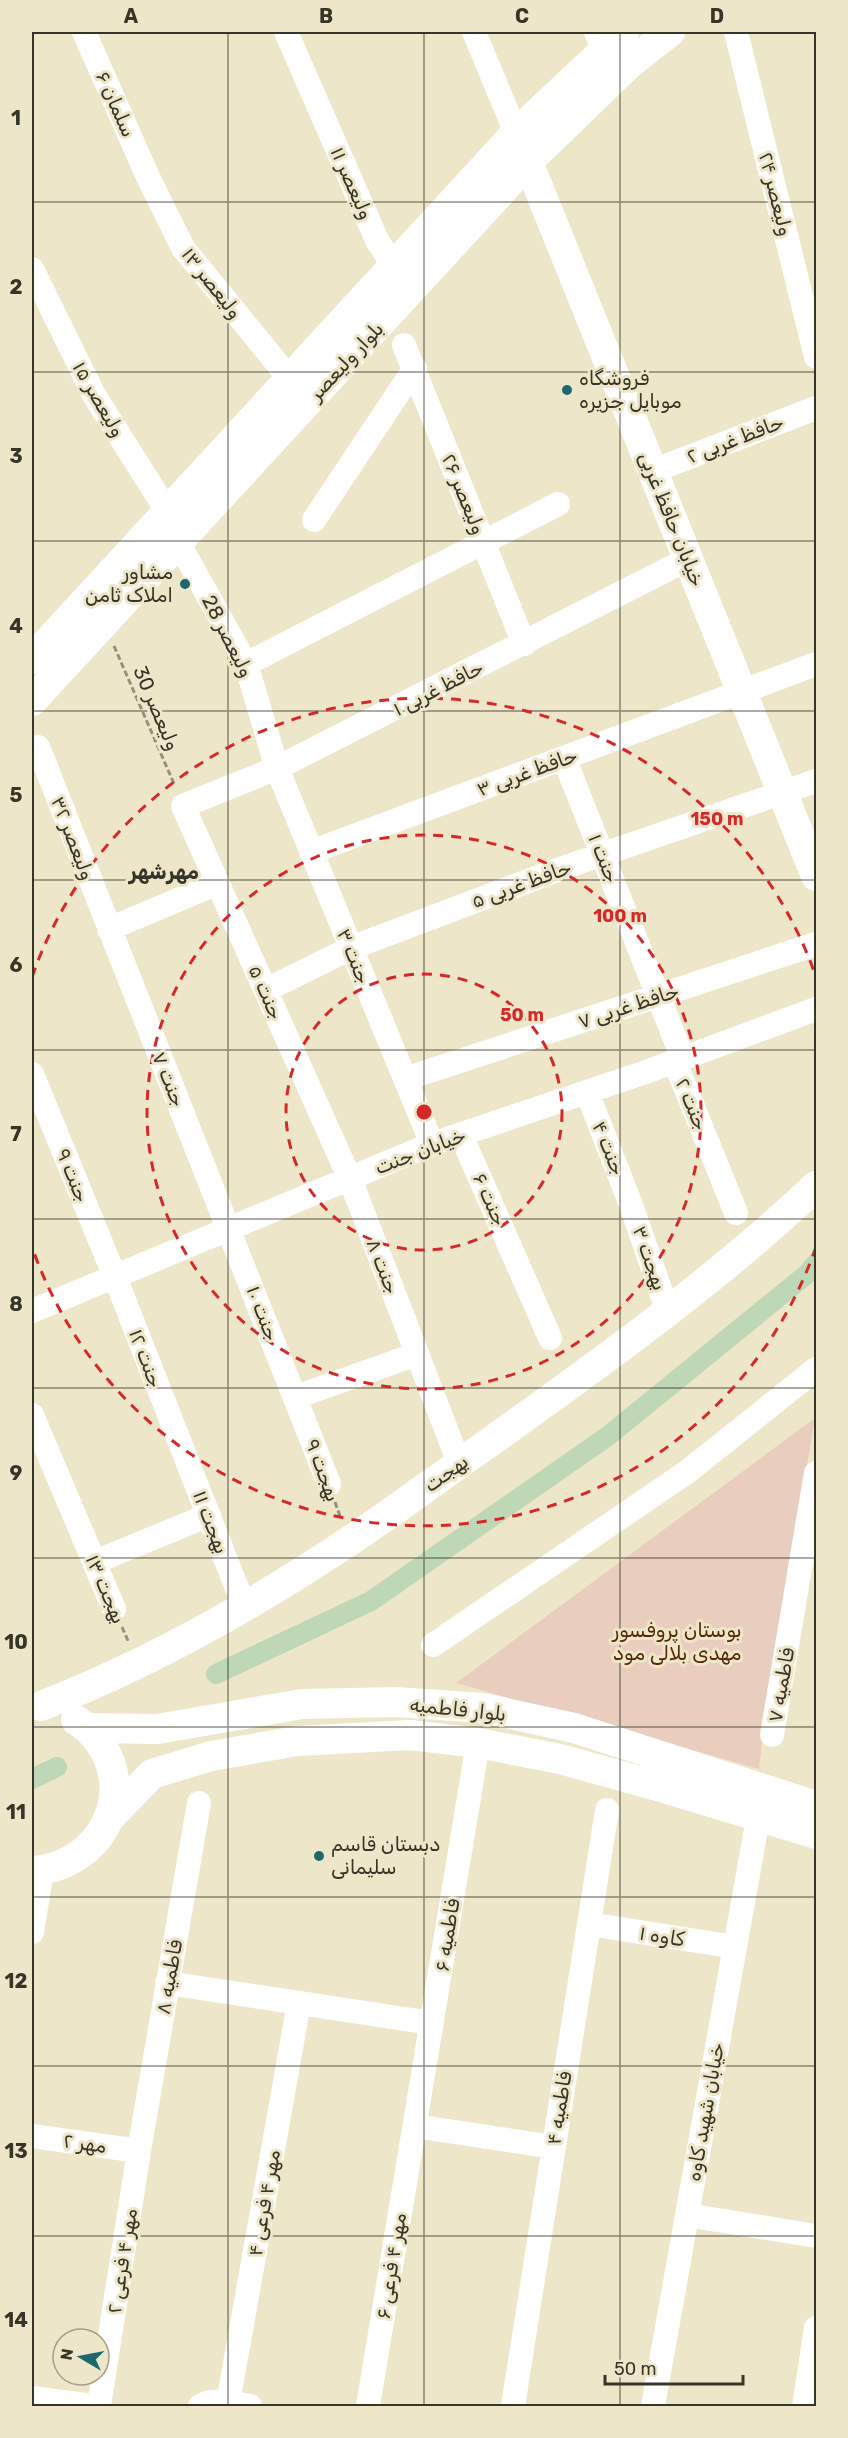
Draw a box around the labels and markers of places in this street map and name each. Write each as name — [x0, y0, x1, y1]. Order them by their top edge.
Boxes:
place label: فروشگاه موبایل جزیره — [579, 366, 682, 413]
marker: فروشگاه موبایل جزیره — [560, 383, 574, 397]
place label: مشاور املاک ثامن — [85, 560, 173, 607]
marker: مشاور املاک ثامن — [178, 577, 192, 591]
centre of rings — [414, 1102, 434, 1122]
place label: دبستان قاسم سلیمانی — [331, 1832, 440, 1879]
marker: دبستان قاسم سلیمانی — [312, 1849, 326, 1863]

